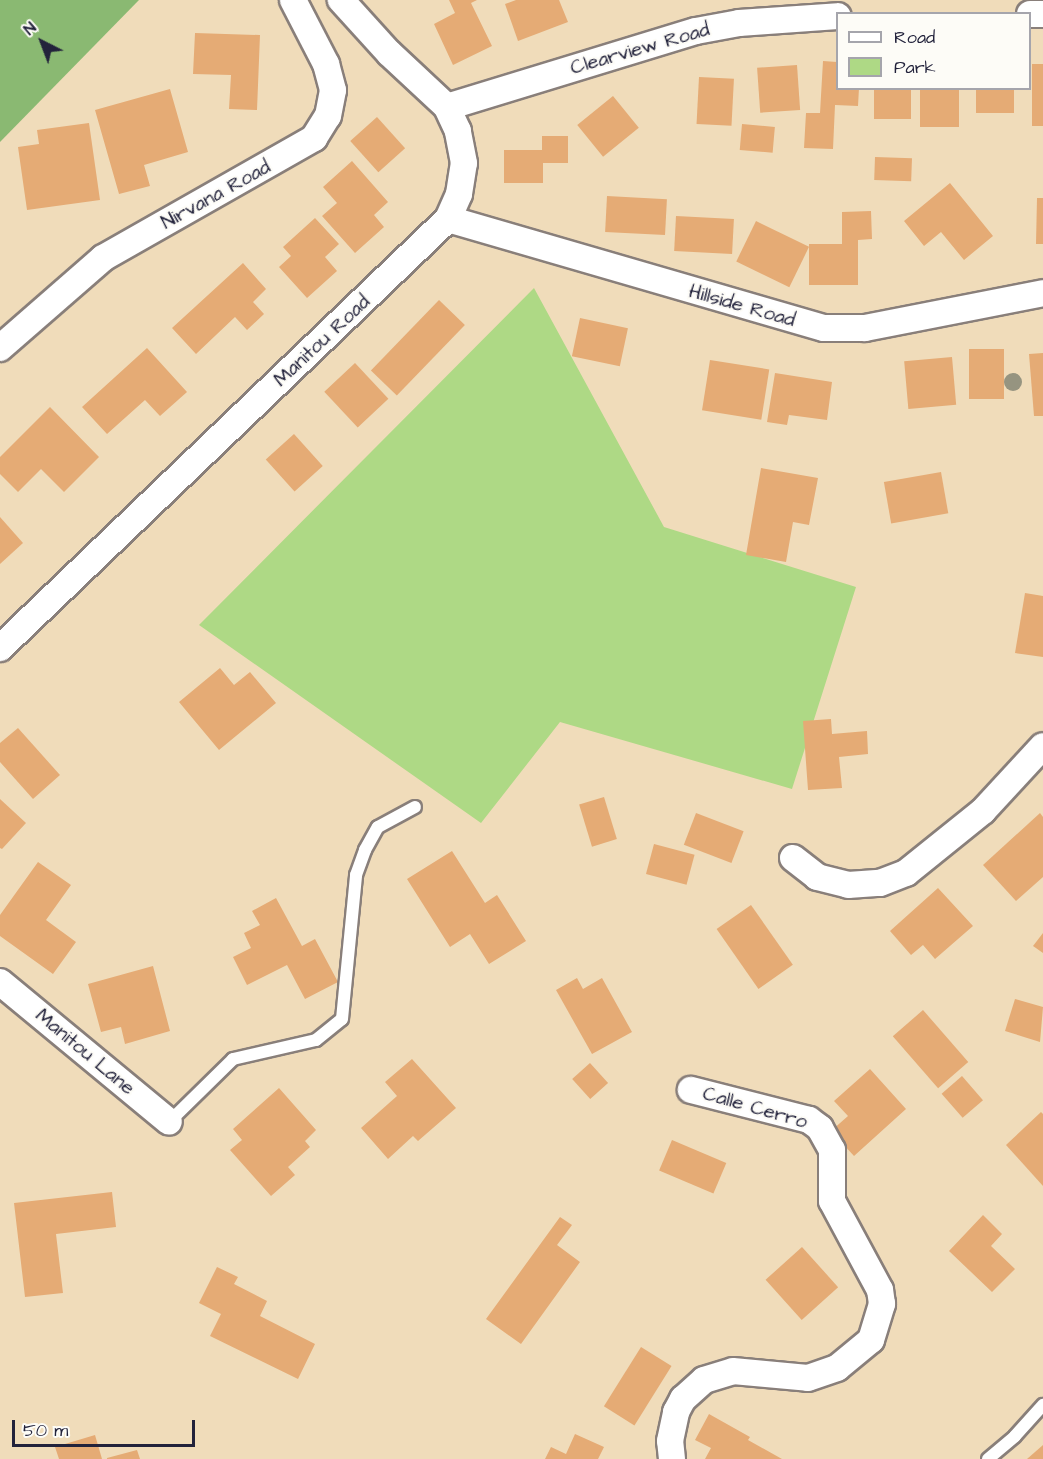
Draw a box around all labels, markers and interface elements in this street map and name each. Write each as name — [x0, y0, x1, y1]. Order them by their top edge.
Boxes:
north arrow — [12, 12, 72, 72]
legend — [836, 12, 1031, 90]
text: N — [19, 17, 41, 40]
street label: Clearview Road — [568, 18, 712, 80]
text: Road — [894, 25, 935, 50]
text: Park — [894, 55, 936, 80]
street label: Nirvana Road — [157, 155, 275, 235]
street label: Hillside Road — [686, 279, 798, 333]
street label: Manitou Road — [269, 290, 375, 392]
street label: Manitou Lane — [31, 1004, 139, 1100]
street label: Calle Cerro — [700, 1082, 810, 1134]
scale bar — [15, 1408, 198, 1446]
text: 50 m — [23, 1418, 68, 1443]

